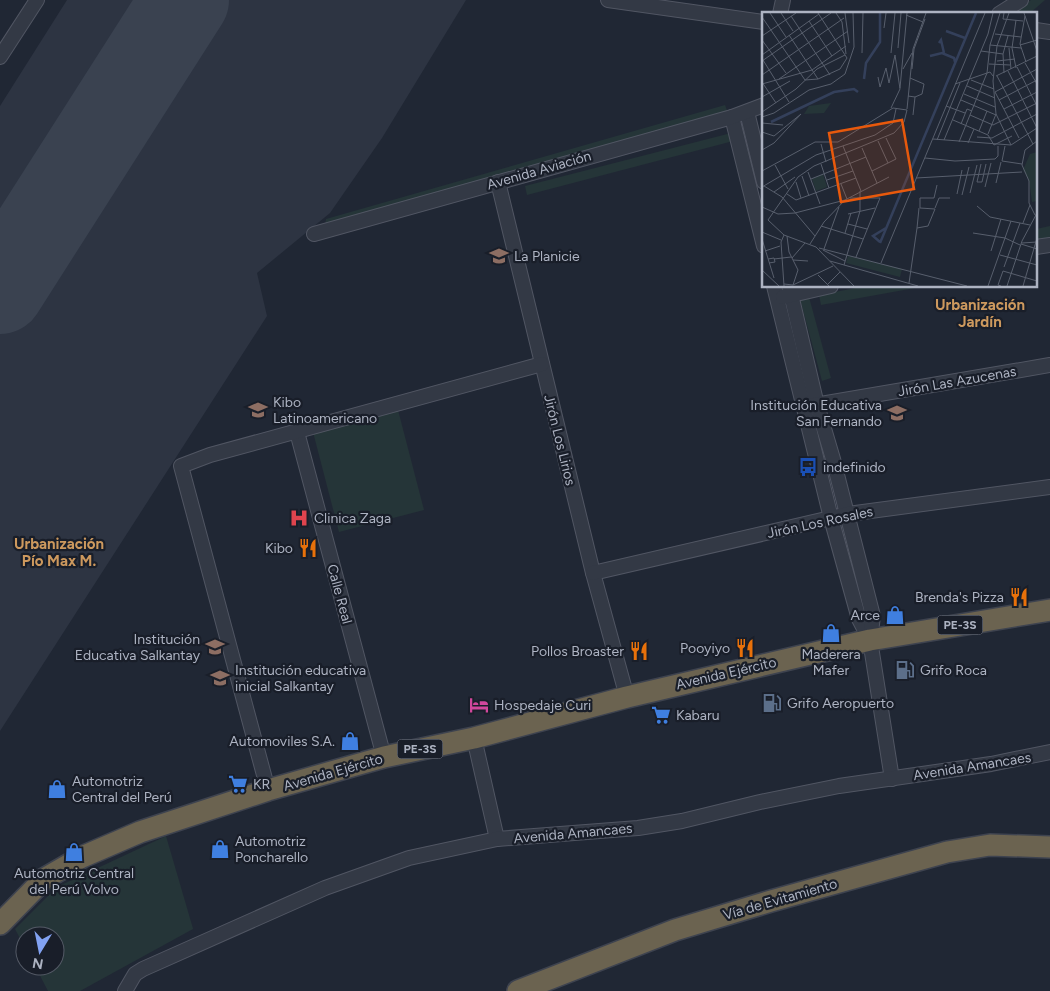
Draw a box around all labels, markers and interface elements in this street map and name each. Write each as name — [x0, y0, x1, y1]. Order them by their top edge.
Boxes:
inset map — [762, 12, 1038, 288]
street label: Avenida Aviación — [485, 147, 593, 193]
school or university icon: La Planicie — [488, 245, 510, 267]
place label: La Planicie — [514, 248, 580, 265]
district label: Urbanización Jardín — [935, 296, 1025, 331]
street label: Jirón Las Azucenas — [897, 363, 1018, 400]
street label: Jirón Los Lirios — [540, 393, 579, 487]
place label: Kibo Latinoamericano — [273, 394, 377, 427]
place label: Institución Educativa San Fernando — [750, 397, 882, 430]
school or university icon: Kibo Latinoamericano — [247, 399, 269, 421]
school or university icon: Institución Educativa San Fernando — [886, 402, 908, 424]
bus stop icon: indefinido — [797, 456, 819, 478]
place label: indefinido — [823, 459, 886, 476]
street label: Jirón Los Rosales — [766, 503, 875, 542]
hospital icon: Clinica Zaga — [288, 507, 310, 529]
place label: Clinica Zaga — [314, 510, 391, 527]
district label: Urbanización Pío Max M. — [14, 535, 104, 570]
restaurant icon: Kibo — [297, 537, 319, 559]
place label: Kibo — [265, 540, 293, 557]
street label: Calle Real — [323, 562, 356, 626]
restaurant icon: Brenda's Pizza — [1008, 586, 1030, 608]
place label: Brenda's Pizza — [915, 589, 1004, 606]
shop icon: Arce — [884, 604, 906, 626]
place label: Arce — [851, 607, 880, 624]
road number: PE-3S — [938, 616, 982, 634]
shop icon: Maderera Mafer — [820, 622, 842, 644]
place label: Institución Educativa Salkantay — [75, 631, 201, 664]
school or university icon: Institución Educativa Salkantay — [204, 636, 226, 658]
restaurant icon: Pooyiyo — [734, 637, 756, 659]
restaurant icon: Pollos Broaster — [628, 640, 650, 662]
place label: Pooyiyo — [680, 640, 730, 657]
place label: Pollos Broaster — [531, 643, 624, 660]
place label: Maderera Mafer — [801, 646, 861, 679]
street label: Avenida Ejército — [674, 654, 778, 693]
fuel station icon: Grifo Roca — [894, 659, 916, 681]
place label: Institución educativa inicial Salkantay — [235, 662, 366, 695]
place label: Grifo Roca — [920, 662, 987, 679]
school or university icon: Institución educativa inicial Salkantay — [209, 667, 231, 689]
fuel station icon: Grifo Aeropuerto — [761, 692, 783, 714]
hotel icon: Hospedaje Curi — [468, 694, 490, 716]
place label: Grifo Aeropuerto — [787, 695, 894, 712]
place label: Hospedaje Curi — [494, 697, 591, 714]
supermarket icon: Kabaru — [650, 704, 672, 726]
place label: Kabaru — [676, 707, 719, 724]
shop icon: Automoviles S.A. — [339, 730, 361, 752]
place label: Automoviles S.A. — [229, 733, 335, 750]
road number: PE-3S — [398, 740, 442, 759]
street label: Avenida Amancaes — [912, 749, 1032, 784]
street label: Avenida Ejército — [281, 750, 385, 795]
place label: Automotriz Central del Perú — [72, 773, 172, 806]
supermarket icon: KR — [227, 773, 249, 795]
place label: KR — [253, 776, 271, 793]
shop icon: Automotriz Central del Perú — [46, 778, 68, 800]
street label: Avenida Amancaes — [513, 820, 633, 847]
place label: Automotriz Poncharello — [235, 833, 308, 866]
shop icon: Automotriz Poncharello — [209, 838, 231, 860]
shop icon: Automotriz Central del Perú Volvo — [63, 841, 85, 863]
place label: Automotriz Central del Perú Volvo — [14, 865, 134, 898]
street label: Vía de Evitamiento — [721, 875, 839, 924]
north arrow — [15, 926, 65, 976]
text: N — [31, 954, 45, 973]

